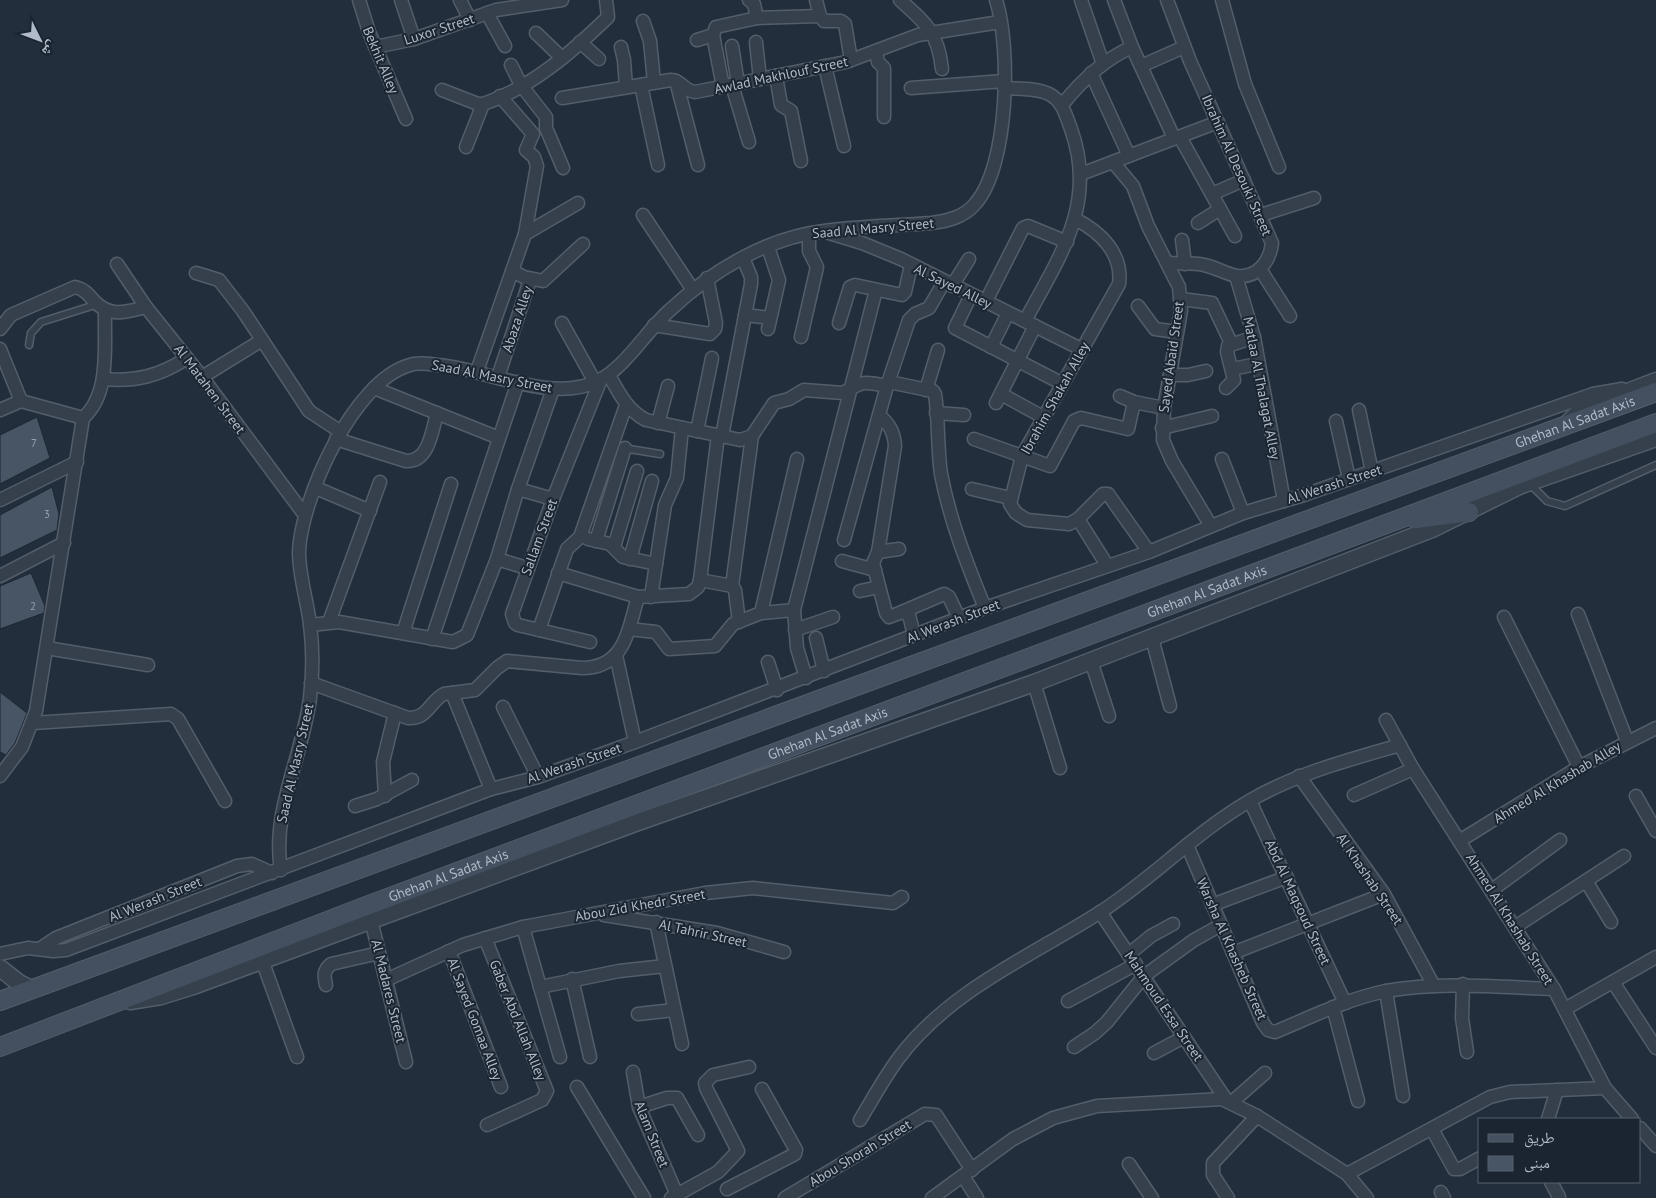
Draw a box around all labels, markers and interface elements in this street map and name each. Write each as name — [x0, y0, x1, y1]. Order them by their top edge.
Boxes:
street label: Luxor Street — [401, 9, 477, 49]
north arrow — [15, 15, 65, 65]
street label: Bekhit Alley — [359, 24, 403, 97]
text: ش — [38, 37, 61, 60]
street label: Awlad Makhlouf Street — [713, 52, 850, 98]
street label: Ibrahim Al Desouki Street — [1198, 92, 1276, 239]
street label: Saad Al Masry Street — [811, 214, 935, 242]
street label: Al Sayed Alley — [911, 259, 995, 313]
street label: Abaza Alley — [498, 283, 536, 355]
street label: Sayed Abaid Street — [1154, 300, 1188, 414]
street label: Matlaa Al Thalagat Alley — [1239, 315, 1285, 461]
street label: Ibrahim Shakah Alley — [1017, 338, 1094, 458]
street label: Al Matahen Street — [170, 341, 250, 438]
street label: Saad Al Masry Street — [430, 355, 554, 397]
street label: Ghehan Al Sadat Axis — [1512, 392, 1637, 452]
house number: 7 — [31, 436, 37, 450]
street label: Al Werash Street — [1284, 460, 1384, 508]
street label: Sallam Street — [517, 496, 561, 578]
house number: 3 — [44, 507, 50, 521]
street label: Ghehan Al Sadat Axis — [1144, 561, 1269, 622]
street label: Al Werash Street — [904, 595, 1002, 647]
house number: 2 — [30, 599, 36, 613]
street label: Saad Al Masry Street — [272, 701, 318, 825]
street label: Ghehan Al Sadat Axis — [765, 703, 890, 764]
street label: Ahmed Al Khashab Alley — [1490, 737, 1624, 827]
street label: Al Werash Street — [524, 738, 624, 788]
street label: Al Khashab Street — [1333, 830, 1407, 928]
street label: Abd Al Maqsoud Street — [1261, 837, 1335, 968]
street label: Ghehan Al Sadat Axis — [386, 845, 511, 906]
street label: Ahmed Al Khashab Street — [1462, 850, 1558, 988]
street label: Al Werash Street — [106, 872, 204, 926]
street label: Warsha Al Khasheb Street — [1193, 875, 1272, 1023]
street label: Abou Zid Khedr Street — [573, 885, 707, 925]
street label: Al Tahrir Street — [657, 915, 749, 951]
street label: Al Madares Street — [367, 938, 411, 1045]
street label: Mahmoud Essa Street — [1120, 947, 1208, 1065]
street label: Al Sayed Gomaa Alley — [443, 955, 507, 1083]
street label: Gaber Abd Allah Alley — [486, 957, 551, 1083]
street label: Alam Street — [631, 1098, 674, 1170]
street label: Abou Shorah Street — [806, 1115, 915, 1191]
legend — [1478, 1118, 1641, 1183]
text: طريق — [1524, 1128, 1555, 1148]
text: مبنى — [1524, 1153, 1550, 1173]

